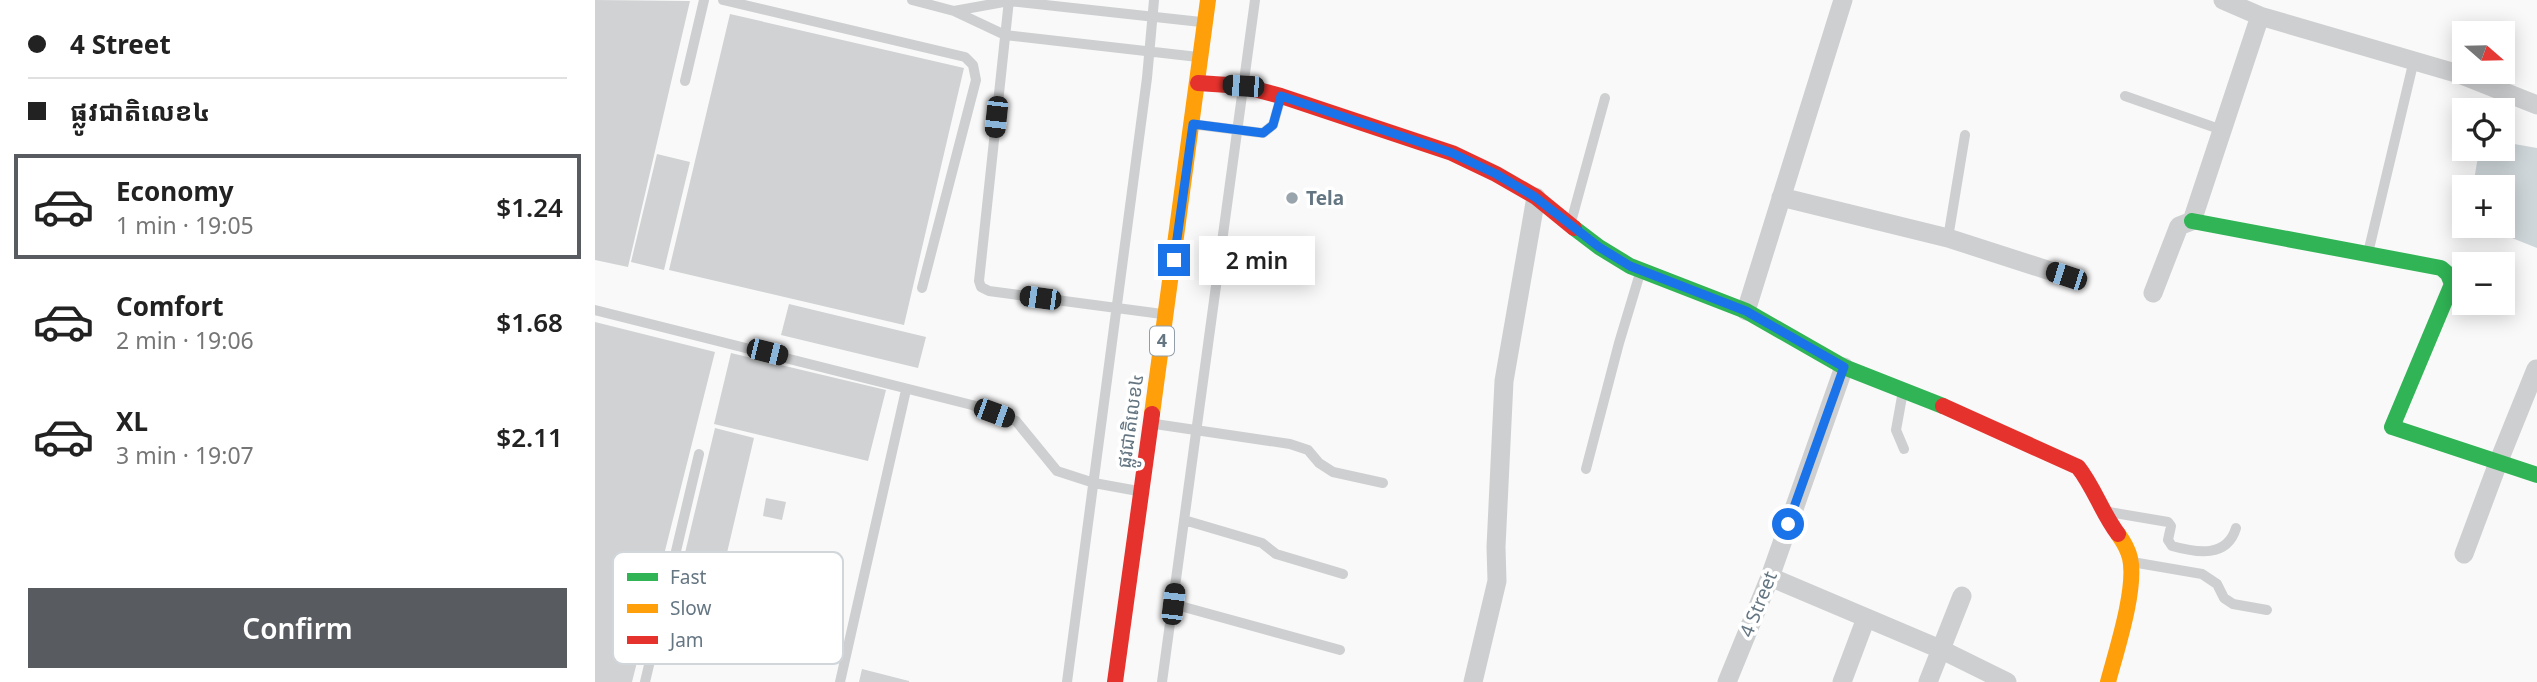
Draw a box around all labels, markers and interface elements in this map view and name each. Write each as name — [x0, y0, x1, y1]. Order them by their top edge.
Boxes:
north arrow — [2452, 21, 2515, 84]
map controls — [2452, 21, 2515, 315]
text: 4 Street — [70, 26, 171, 62]
car — [1222, 74, 1265, 98]
text: ផ្លូវជាតិលេខ៤ — [70, 93, 210, 129]
car — [984, 95, 1009, 139]
button: locate — [2452, 98, 2515, 161]
text: Economy — [116, 173, 234, 209]
icon: car — [32, 175, 95, 238]
button: + — [2452, 175, 2515, 238]
place label: Tela — [1306, 185, 1344, 211]
text: $1.24 — [496, 189, 563, 225]
marker: Tela — [1284, 190, 1300, 206]
text: 1 min · 19:05 — [116, 209, 254, 241]
callout: 2 min — [1199, 236, 1314, 284]
route end — [1158, 244, 1190, 276]
text: 2 min — [1226, 244, 1288, 276]
button: − — [2452, 252, 2515, 315]
car — [2043, 260, 2090, 292]
car — [1018, 285, 1063, 311]
text: Comfort — [116, 288, 224, 324]
icon: car — [32, 290, 95, 353]
text: $1.68 — [496, 304, 563, 340]
text: 2 min · 19:06 — [116, 324, 254, 356]
road number: 4 — [1150, 326, 1174, 356]
car — [745, 337, 790, 367]
street label: ផ្លូវជាតិលេខ៤ — [1111, 372, 1154, 471]
car — [971, 396, 1018, 430]
text: XL — [116, 403, 148, 439]
icon: car — [32, 405, 95, 468]
text: $2.11 — [496, 419, 563, 455]
text: 3 min · 19:07 — [116, 439, 254, 471]
route start — [1772, 508, 1804, 540]
legend — [613, 552, 843, 664]
text: Fast — [670, 564, 707, 590]
street label: 4 Street — [1733, 567, 1783, 641]
car — [1161, 582, 1186, 626]
button: Confirm — [28, 588, 567, 668]
text: Slow — [670, 595, 711, 621]
text: Jam — [668, 627, 704, 653]

